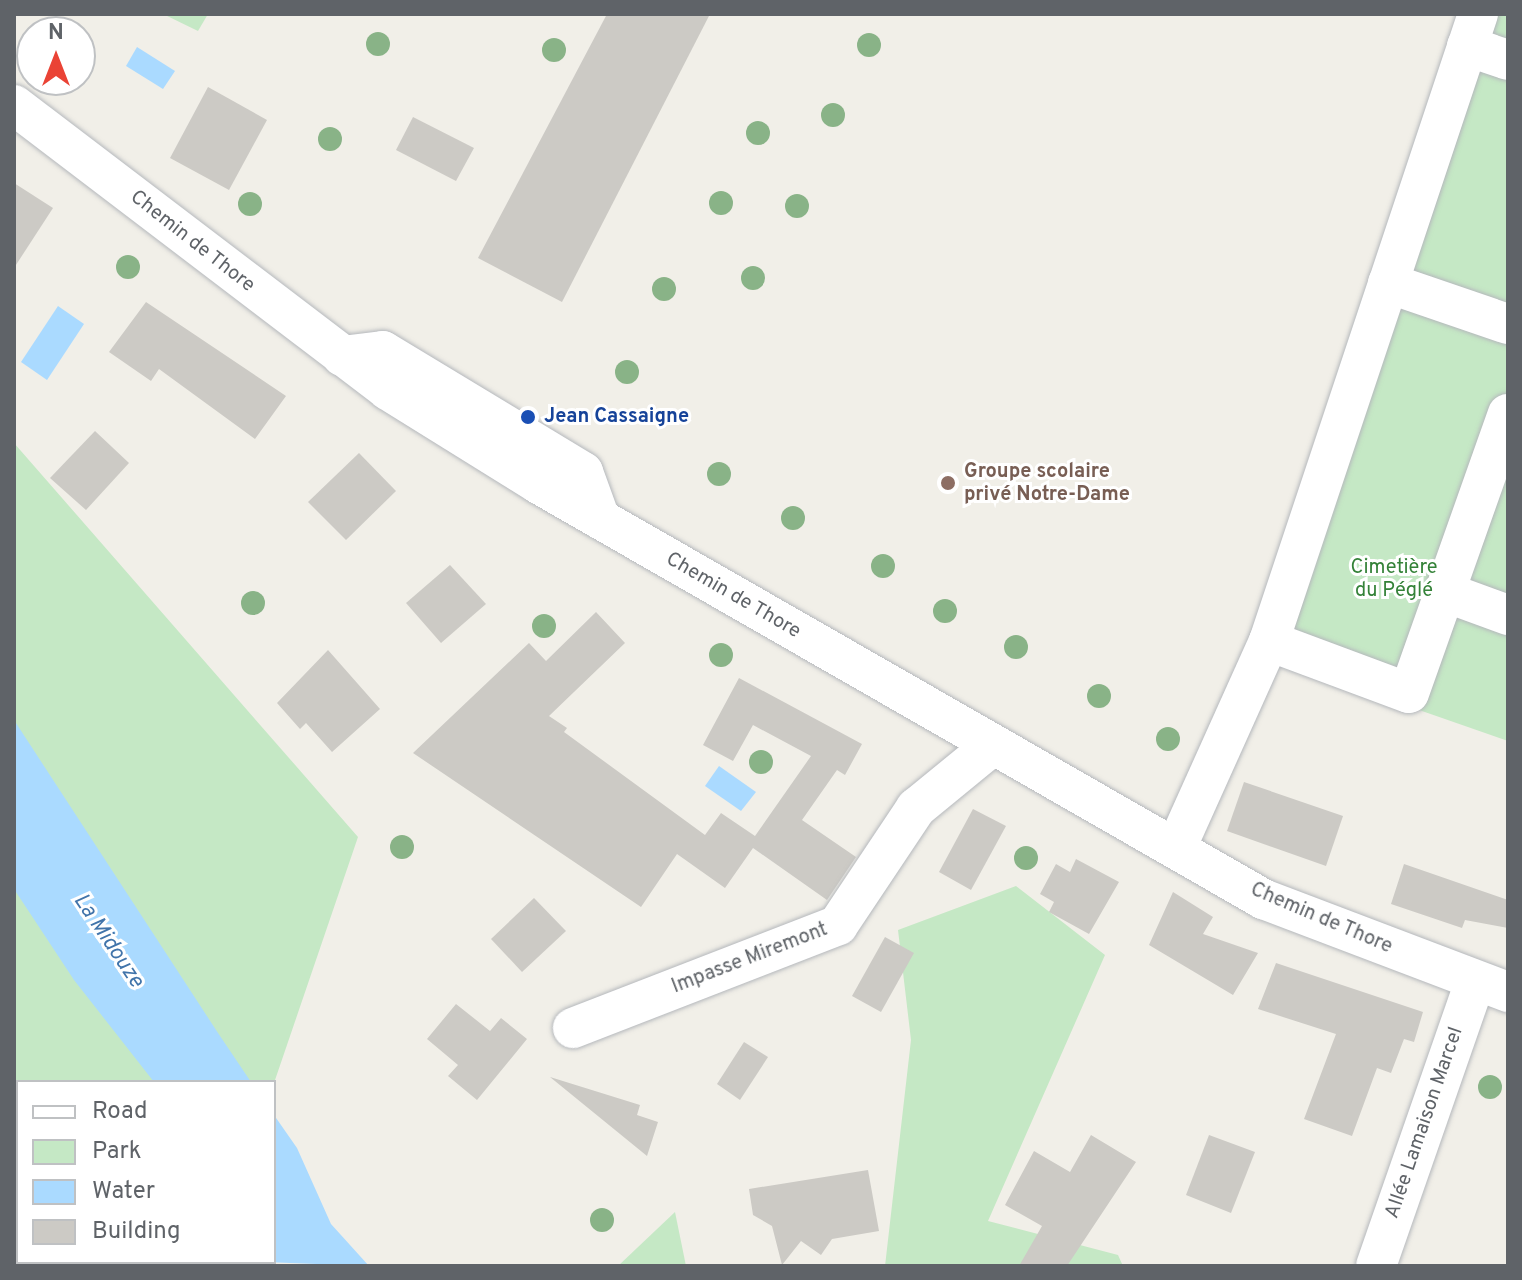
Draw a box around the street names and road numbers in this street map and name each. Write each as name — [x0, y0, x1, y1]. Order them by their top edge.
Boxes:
street label: Chemin de Thore — [125, 186, 259, 298]
street label: Chemin de Thore — [661, 547, 805, 645]
street label: Chemin de Thore — [1246, 878, 1396, 960]
street label: Impasse Miremont — [669, 918, 831, 1000]
street label: Allée Lamaison Marcel — [1381, 1024, 1469, 1222]

